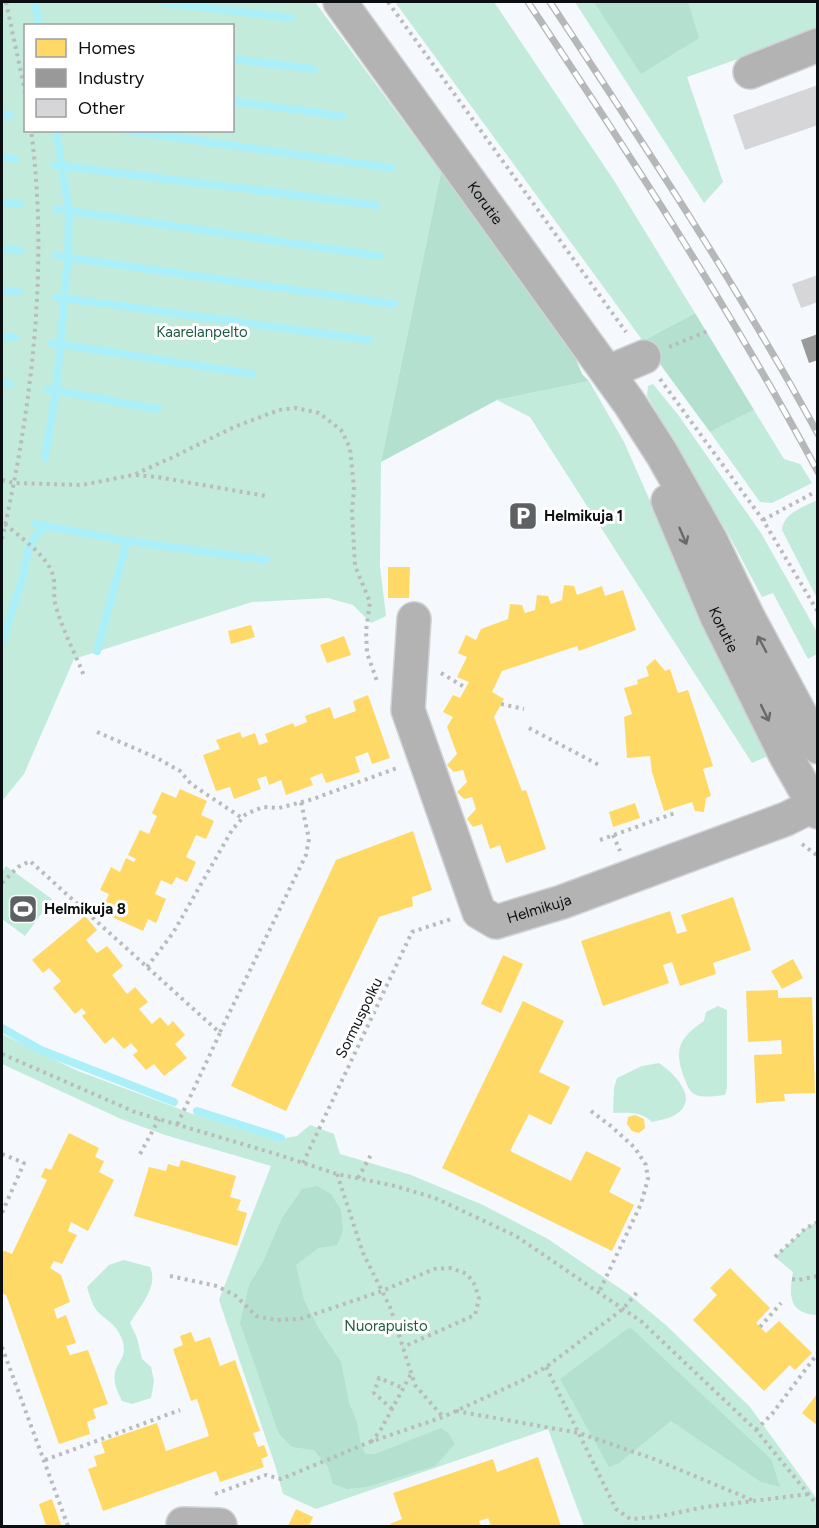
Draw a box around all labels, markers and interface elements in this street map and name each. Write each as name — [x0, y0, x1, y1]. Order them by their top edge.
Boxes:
legend — [24, 24, 234, 132]
text: Homes — [78, 37, 136, 59]
text: Industry — [78, 67, 145, 89]
text: Other — [78, 97, 125, 119]
street label: Korutie — [464, 178, 507, 228]
park label: Kaarelanpelto — [156, 323, 248, 341]
parking icon: Helmikuja 1 — [507, 500, 539, 532]
place label: Helmikuja 1 — [544, 507, 623, 525]
one-way arrow — [678, 527, 689, 545]
street label: Korutie — [705, 604, 742, 655]
one-way arrow — [756, 635, 768, 653]
one-way arrow — [760, 704, 771, 722]
street label: Helmikuja — [505, 890, 574, 927]
sports icon: Helmikuja 8 — [7, 893, 39, 925]
place label: Helmikuja 8 — [44, 900, 126, 918]
street label: Sormuspolku — [332, 975, 386, 1061]
park label: Nuorapuisto — [344, 1317, 428, 1335]

